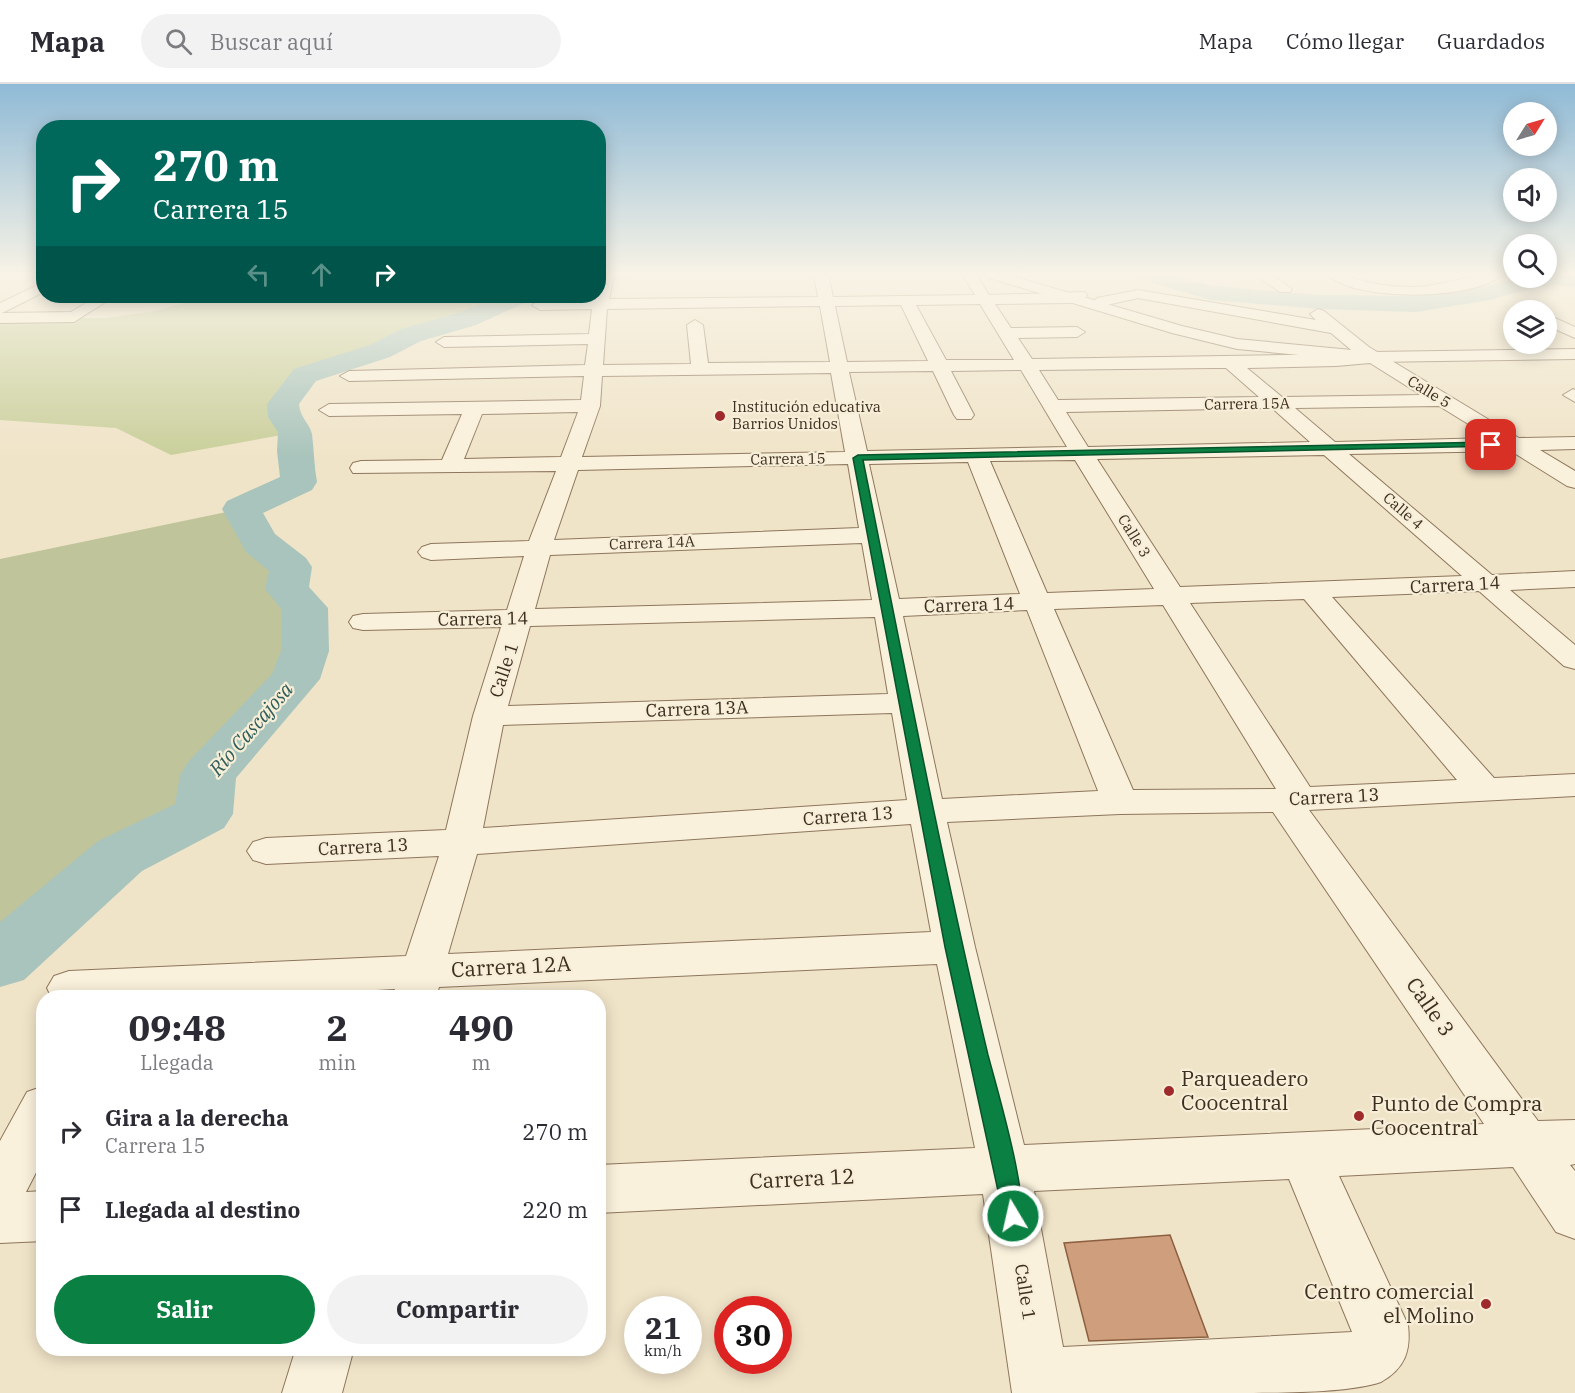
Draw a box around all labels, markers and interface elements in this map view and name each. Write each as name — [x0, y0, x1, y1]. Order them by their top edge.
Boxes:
search box — [141, 14, 561, 68]
text: Mapa — [30, 23, 105, 60]
icon: search — [162, 25, 195, 58]
text: Buscar aquí — [210, 27, 333, 56]
text: Mapa — [1199, 27, 1253, 55]
text: Cómo llegar — [1286, 27, 1404, 55]
text: Guardados — [1437, 27, 1545, 55]
north arrow — [1503, 102, 1557, 156]
map controls — [1503, 102, 1557, 354]
text: 270 m — [153, 138, 279, 193]
icon: right — [54, 144, 132, 222]
button: sound — [1503, 168, 1557, 222]
text: Carrera 15 — [153, 191, 289, 226]
button: search — [1503, 234, 1557, 288]
icon: left — [242, 258, 275, 291]
icon: ahead — [305, 258, 338, 291]
icon: right — [368, 258, 401, 291]
button: layers — [1503, 300, 1557, 354]
street label: Calle 5 — [1404, 371, 1454, 412]
street label: Carrera 15A — [1204, 393, 1291, 414]
place label: Institución educativa Barrios Unidos — [732, 397, 881, 433]
marker: Institución educativa Barrios Unidos — [713, 409, 727, 423]
pin — [1465, 419, 1516, 470]
icon: arrive — [1474, 428, 1507, 461]
street label: Carrera 15 — [750, 448, 826, 469]
street label: Calle 4 — [1379, 488, 1427, 533]
street label: Calle 3 — [1114, 511, 1155, 561]
street label: Carrera 14A — [609, 531, 696, 553]
street label: Carrera 14 — [1409, 571, 1501, 598]
street label: Carrera 14 — [923, 591, 1015, 618]
street label: Carrera 14 — [438, 606, 528, 631]
street label: Calle 1 — [484, 639, 523, 700]
water label: Río Cascajosa — [202, 676, 299, 782]
street label: Carrera 13A — [645, 695, 749, 722]
street label: Carrera 13 — [1288, 783, 1380, 810]
street label: Carrera 13 — [802, 801, 894, 830]
street label: Carrera 13 — [317, 833, 409, 860]
street label: Carrera 12A — [450, 949, 572, 983]
street label: Calle 3 — [1400, 971, 1461, 1042]
text: 09:48 — [128, 1004, 226, 1051]
text: 2 — [326, 1004, 348, 1051]
text: 490 — [449, 1004, 514, 1051]
text: Llegada — [140, 1049, 214, 1076]
text: min — [318, 1049, 356, 1076]
text: m — [472, 1049, 491, 1076]
place label: Parqueadero Coocentral — [1181, 1064, 1308, 1116]
marker: Parqueadero Coocentral — [1162, 1084, 1176, 1098]
place label: Punto de Compra Coocentral — [1371, 1089, 1543, 1141]
text: Gira a la derecha — [105, 1103, 289, 1132]
marker: Punto de Compra Coocentral — [1352, 1109, 1366, 1123]
icon: right — [54, 1115, 87, 1148]
text: 270 m — [522, 1117, 588, 1146]
text: Carrera 15 — [105, 1132, 206, 1159]
street label: Carrera 12 — [748, 1161, 855, 1195]
position arrow — [981, 1184, 1045, 1248]
icon: arrive — [54, 1193, 87, 1226]
text: Llegada al destino — [105, 1195, 300, 1224]
text: 220 m — [522, 1195, 588, 1224]
street label: Calle 1 — [1010, 1262, 1041, 1322]
button: Salir — [54, 1275, 315, 1344]
button: Compartir — [327, 1275, 588, 1344]
place label: Centro comercial el Molino — [1304, 1277, 1474, 1329]
speed limit sign: 30 — [714, 1296, 792, 1374]
marker: Centro comercial el Molino — [1479, 1297, 1493, 1311]
text: 21 — [645, 1308, 681, 1347]
text: km/h — [644, 1341, 682, 1360]

